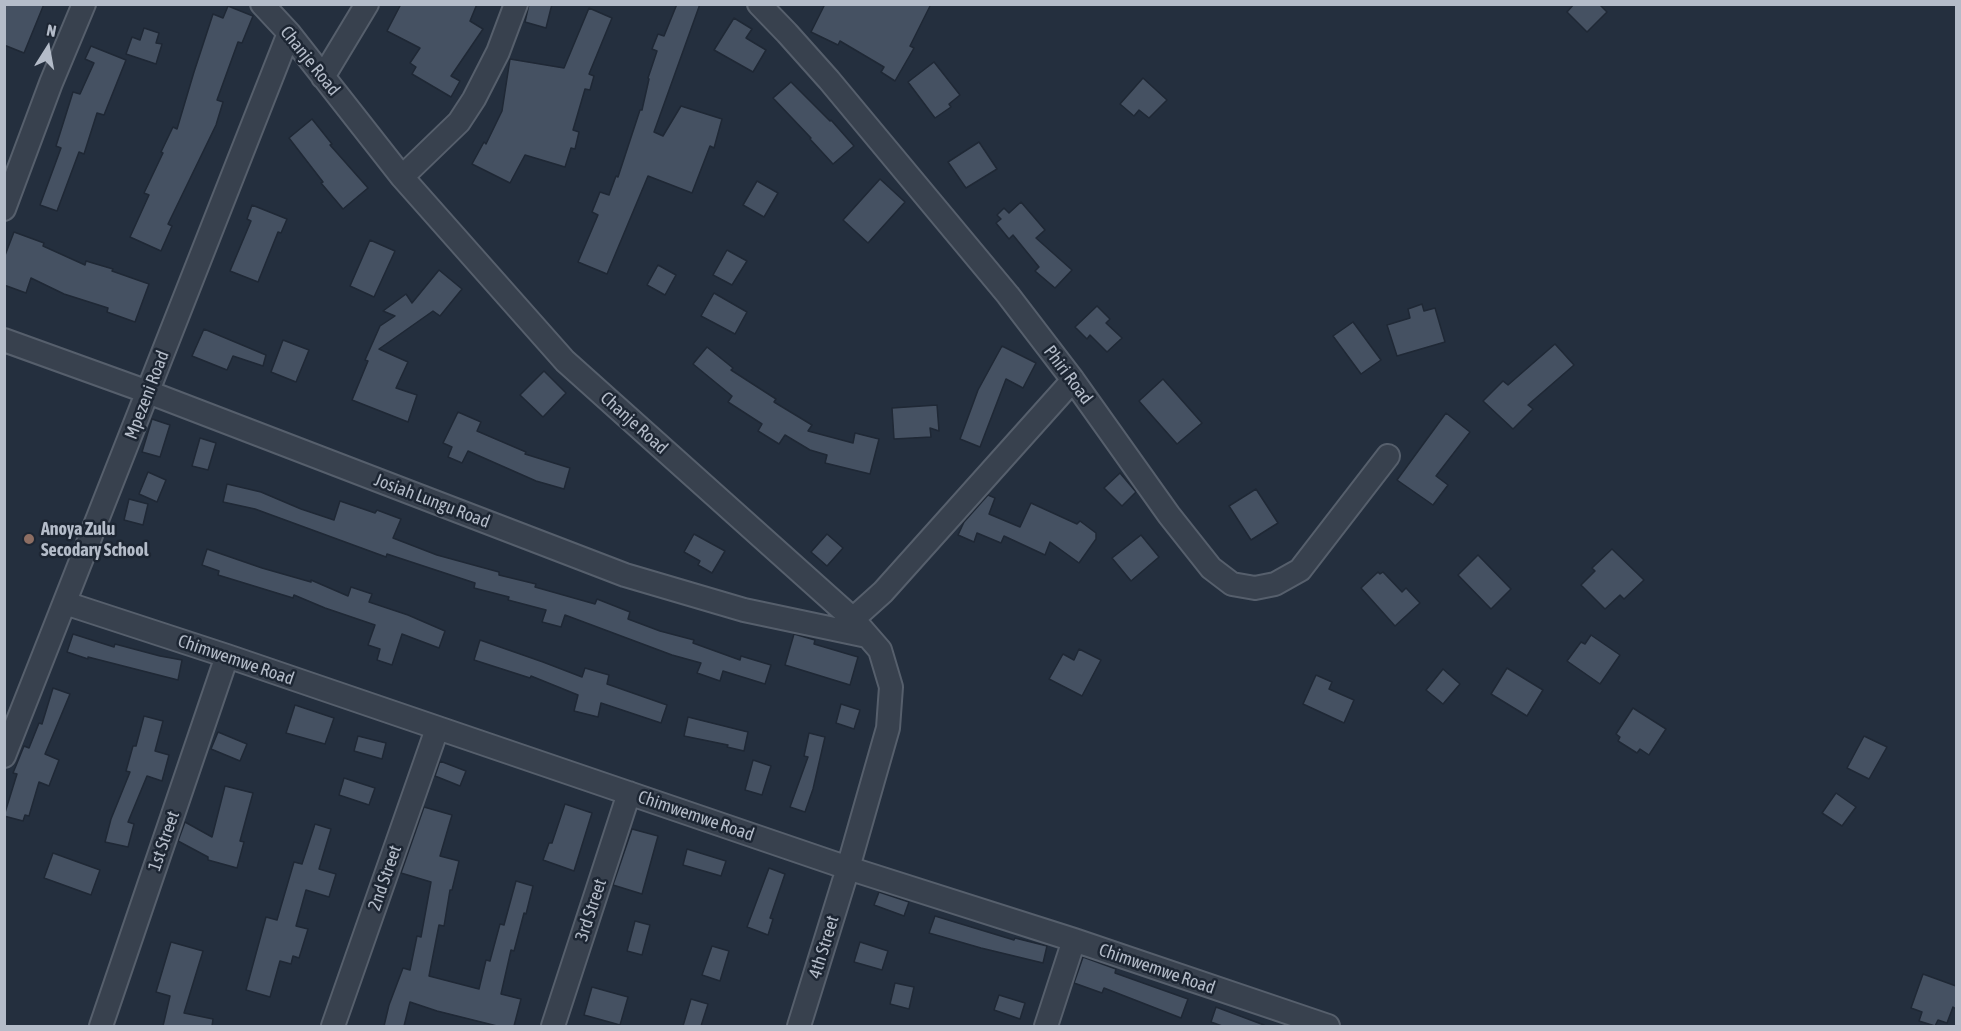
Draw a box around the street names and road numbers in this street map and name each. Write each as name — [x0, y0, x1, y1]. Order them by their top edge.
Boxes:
street label: Chanje Road — [275, 22, 345, 100]
street label: Phiri Road — [1039, 341, 1097, 409]
street label: Mpezeni Road — [120, 348, 174, 442]
street label: Chanje Road — [596, 387, 672, 459]
street label: Josiah Lungu Road — [371, 469, 493, 533]
street label: Chimwemwe Road — [175, 630, 297, 690]
street label: Chimwemwe Road — [635, 786, 757, 846]
street label: 1st Street — [144, 808, 184, 874]
street label: 2nd Street — [364, 842, 406, 914]
street label: 3rd Street — [571, 876, 611, 944]
street label: 4th Street — [804, 913, 844, 981]
street label: Chimwemwe Road — [1096, 939, 1218, 999]

